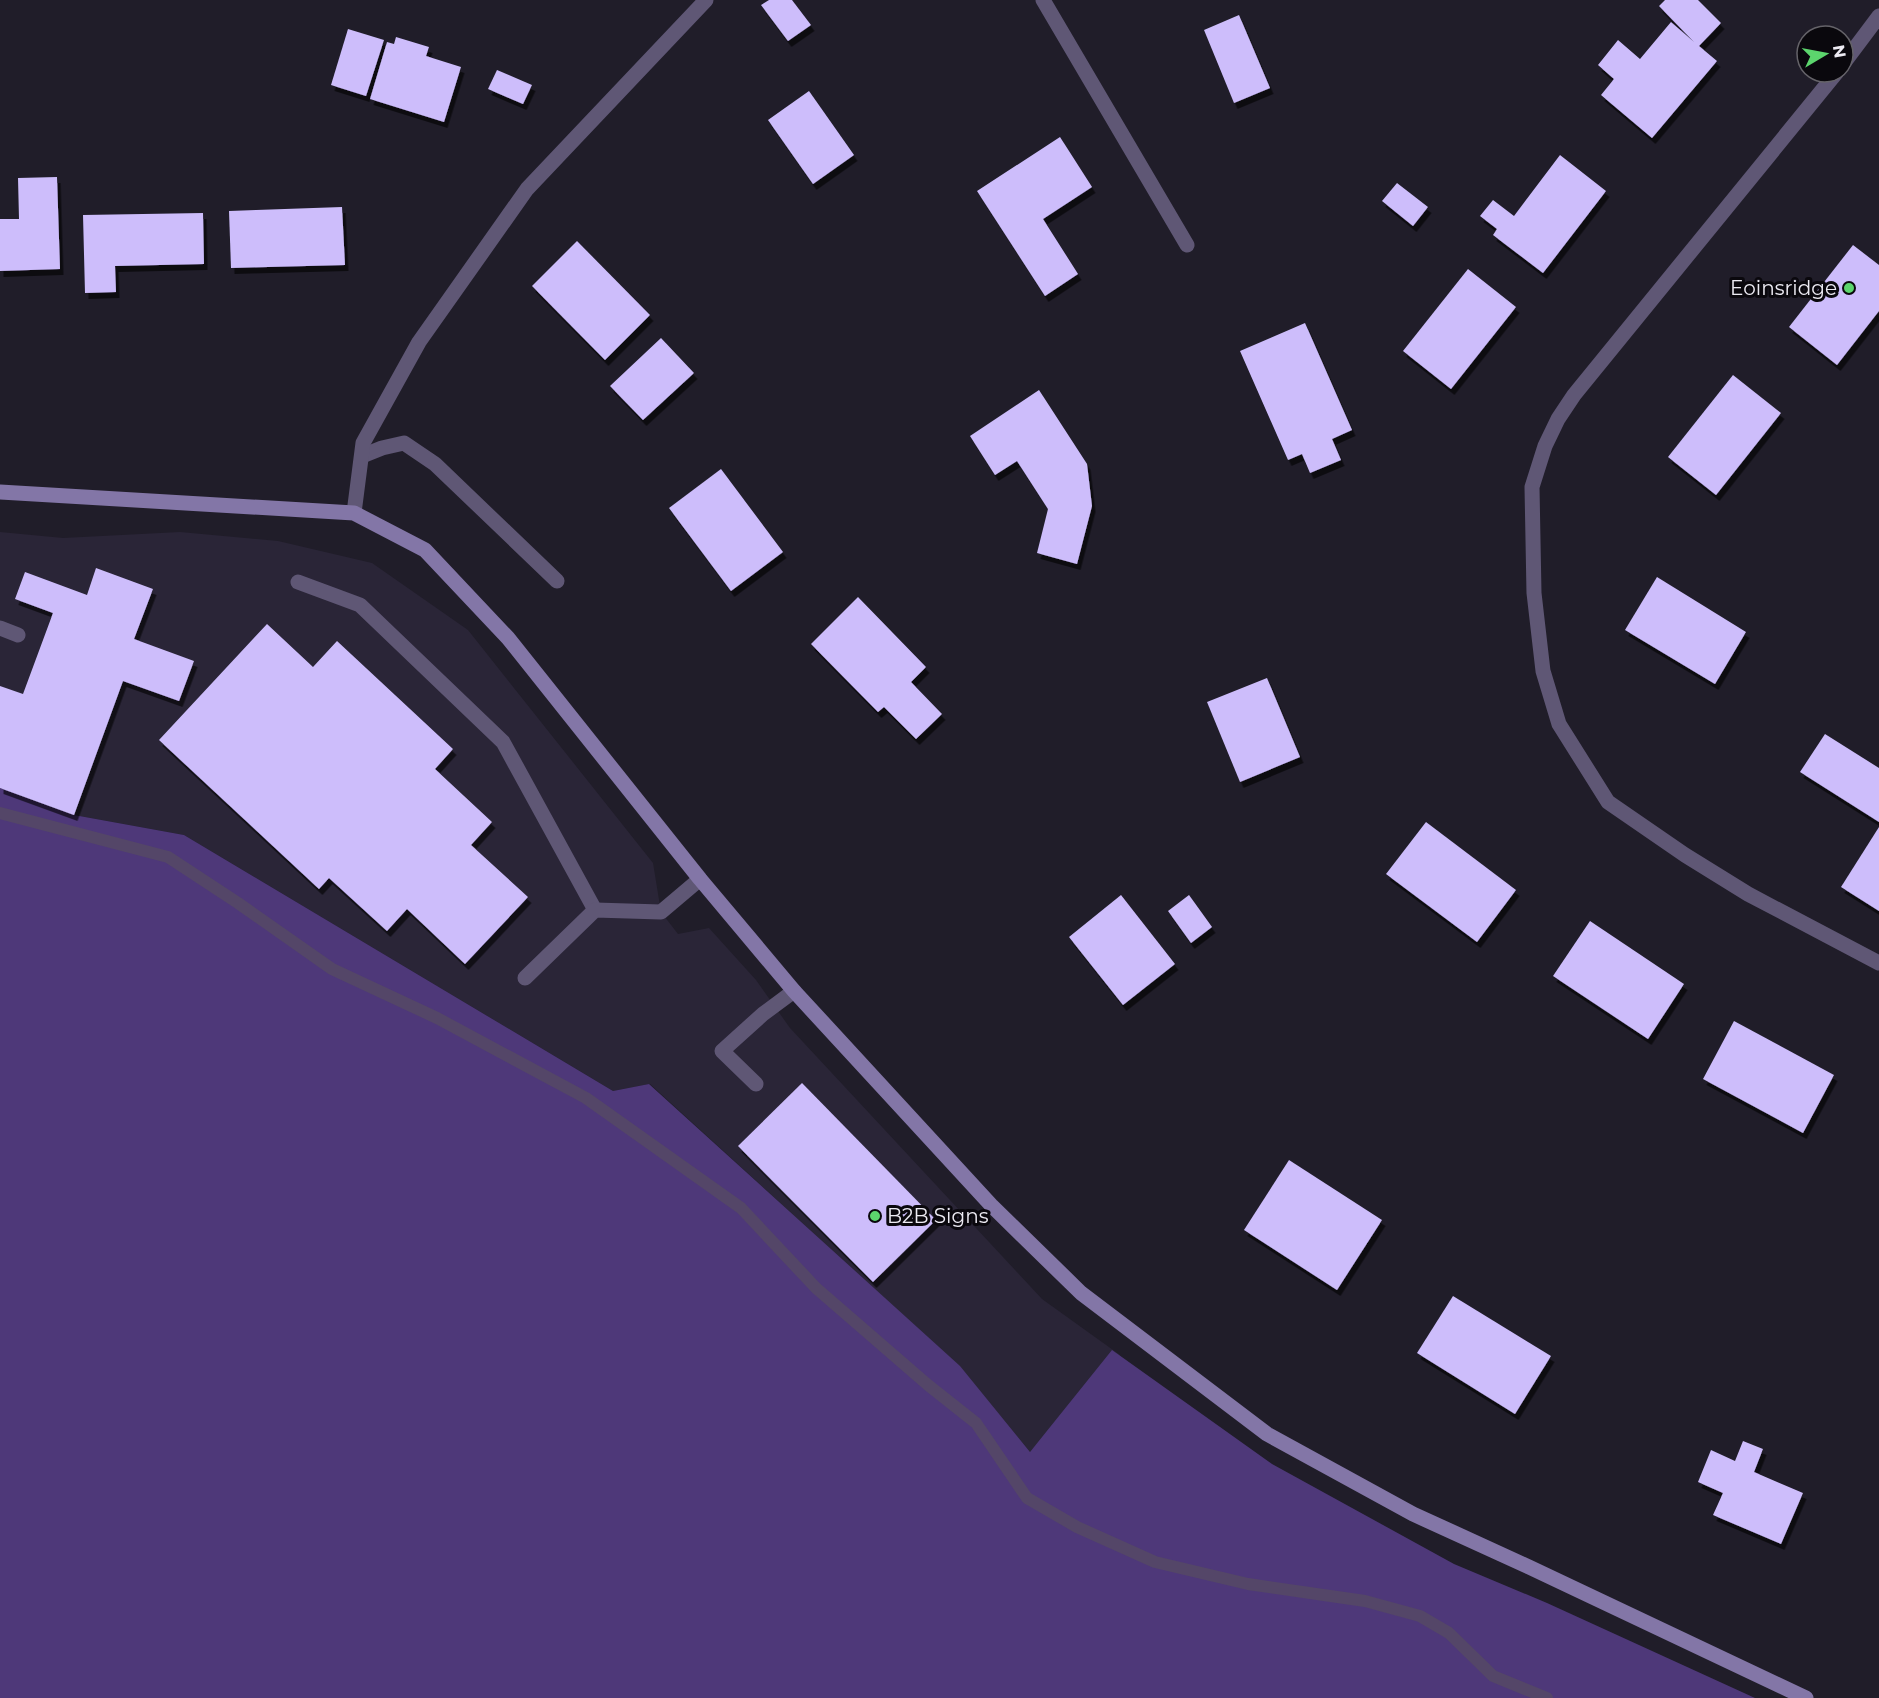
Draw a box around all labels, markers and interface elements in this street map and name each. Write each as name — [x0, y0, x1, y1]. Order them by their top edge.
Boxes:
north arrow — [1795, 24, 1855, 84]
text: N — [1829, 43, 1850, 60]
place label: Eoinsridge — [1730, 276, 1837, 300]
marker: Eoinsridge — [1842, 281, 1856, 295]
place label: B2B Signs — [887, 1204, 989, 1228]
marker: B2B Signs — [868, 1209, 882, 1223]

